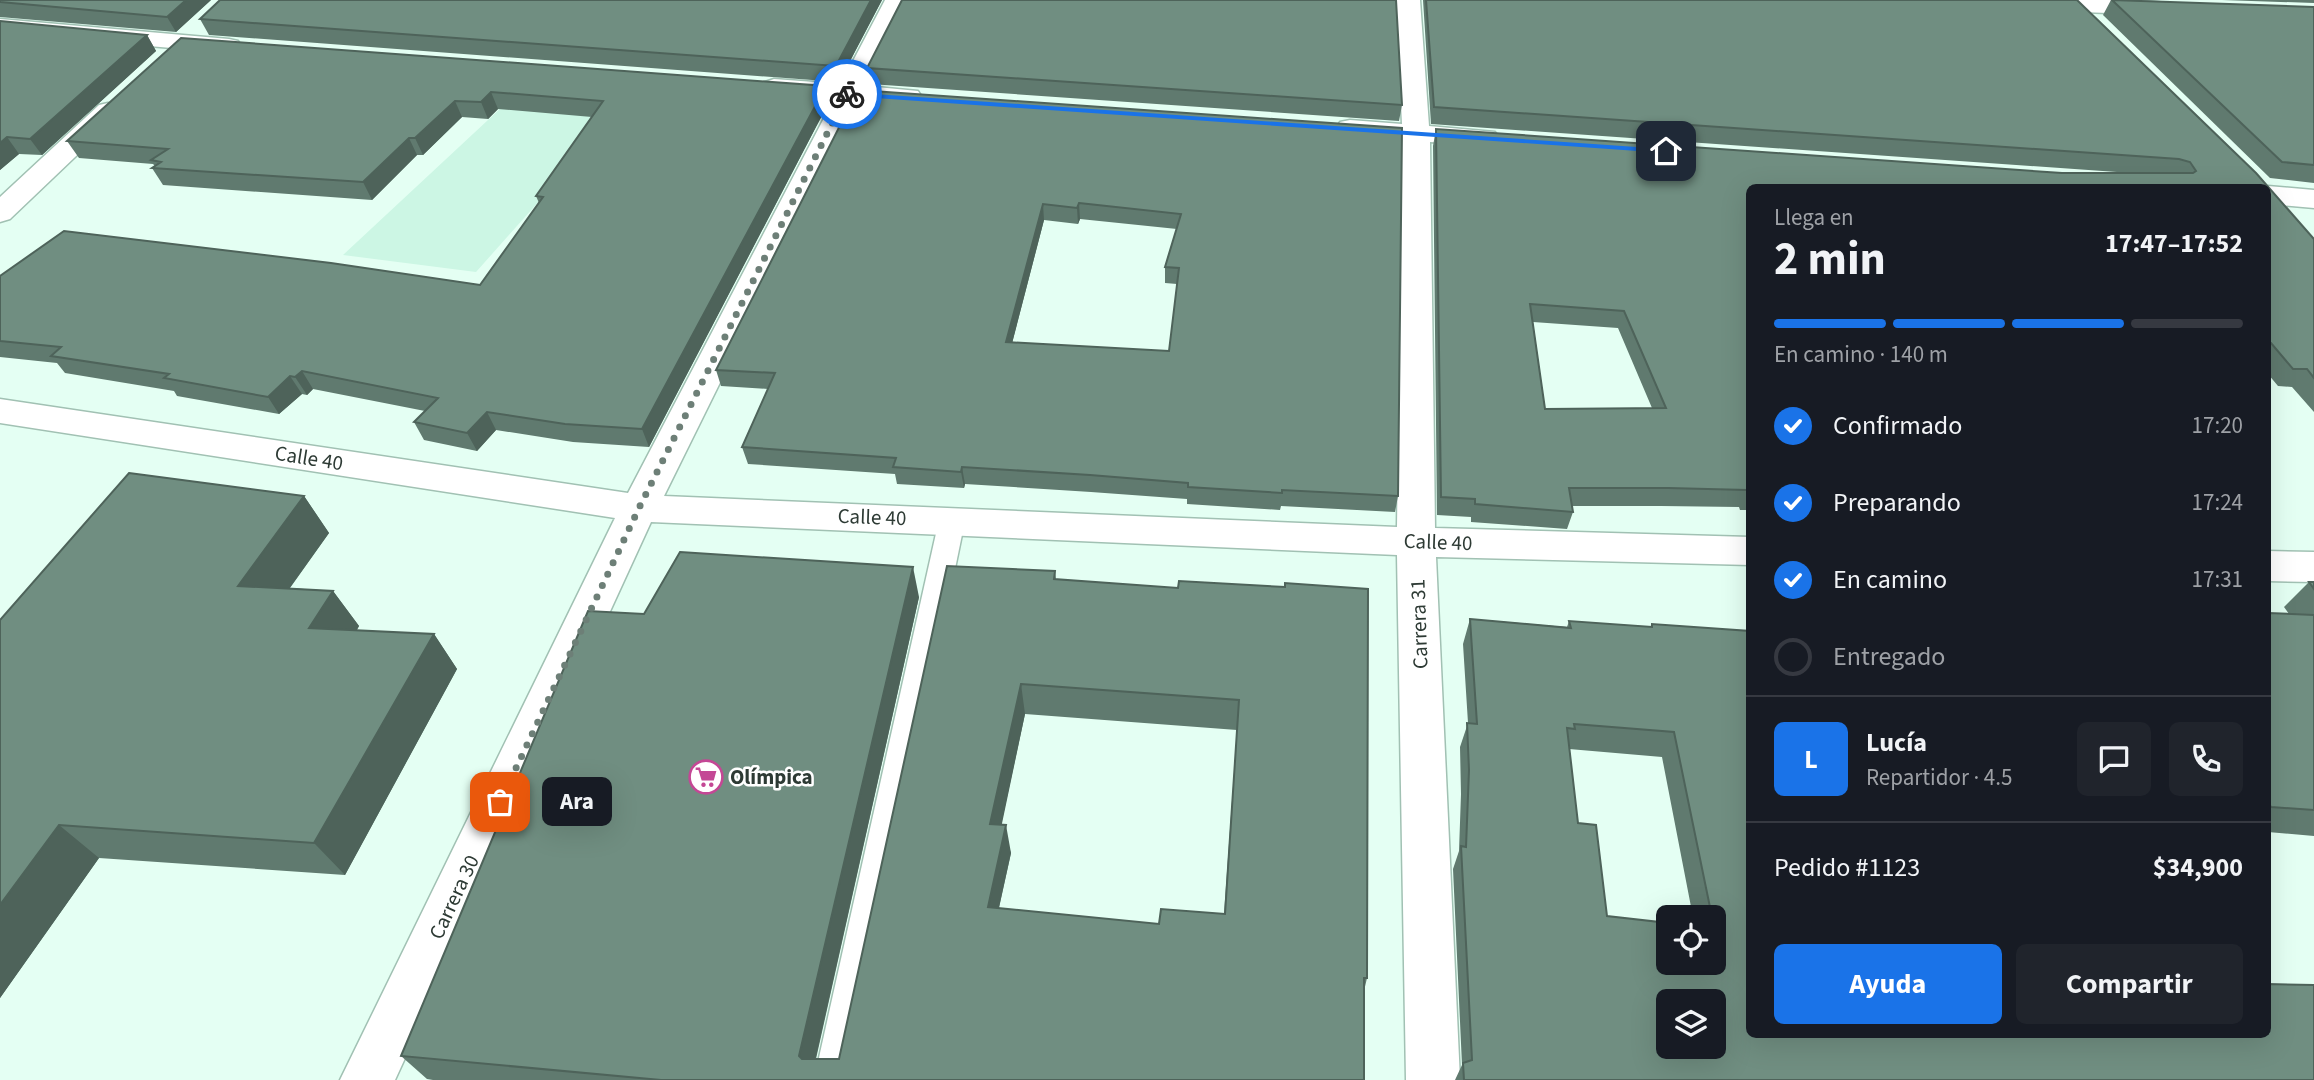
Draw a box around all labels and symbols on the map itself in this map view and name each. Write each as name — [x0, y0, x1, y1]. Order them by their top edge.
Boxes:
courier — [812, 59, 882, 129]
pin — [1636, 121, 1696, 181]
street label: Calle 40 — [273, 438, 345, 478]
street label: Calle 40 — [837, 501, 907, 533]
street label: Calle 40 — [1403, 526, 1473, 558]
street label: Carrera 31 — [1402, 579, 1436, 669]
supermarket icon: Olímpica — [687, 758, 725, 796]
place label: Olímpica — [730, 762, 813, 792]
pin — [470, 772, 530, 832]
callout: Ara — [542, 778, 612, 826]
street label: Carrera 30 — [421, 850, 487, 944]

